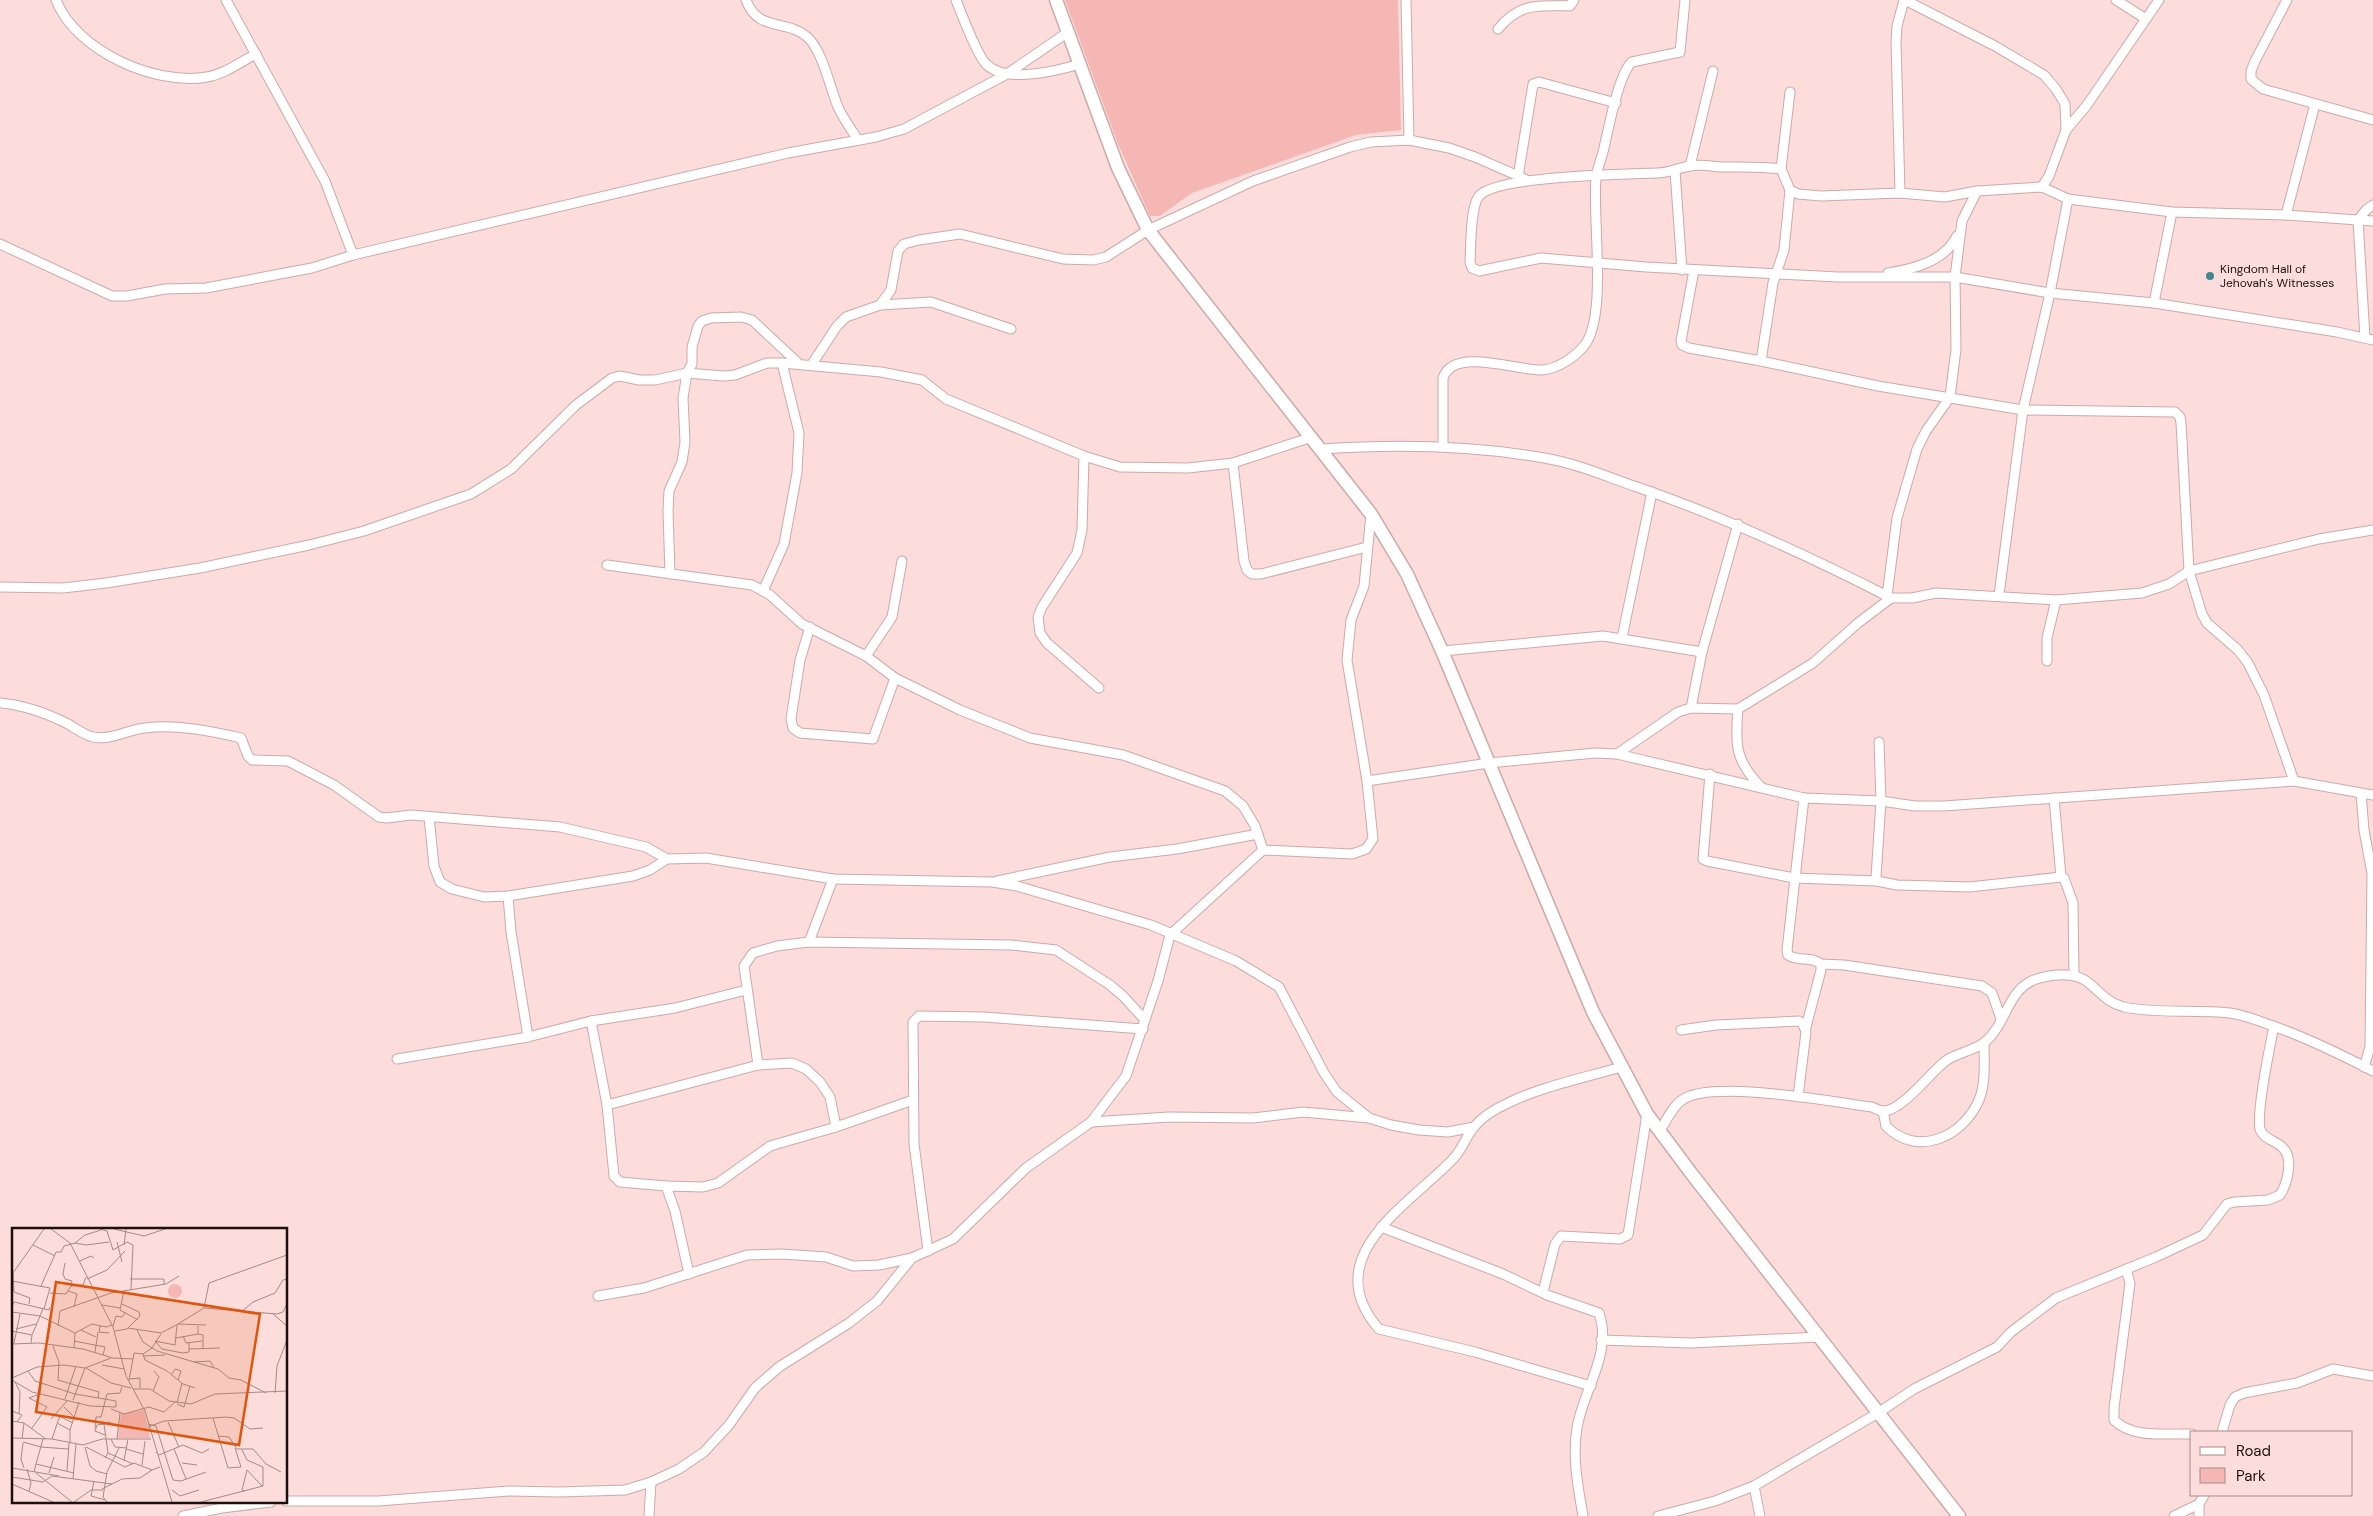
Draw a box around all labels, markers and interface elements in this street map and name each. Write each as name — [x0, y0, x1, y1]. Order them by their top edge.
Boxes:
place label: Kingdom Hall of Jehovah's Witnesses — [2220, 261, 2334, 291]
marker: Kingdom Hall of Jehovah's Witnesses — [2204, 270, 2216, 282]
inset map — [12, 1228, 288, 1504]
legend — [2190, 1431, 2353, 1496]
text: Road — [2236, 1441, 2271, 1461]
text: Park — [2236, 1466, 2266, 1486]

